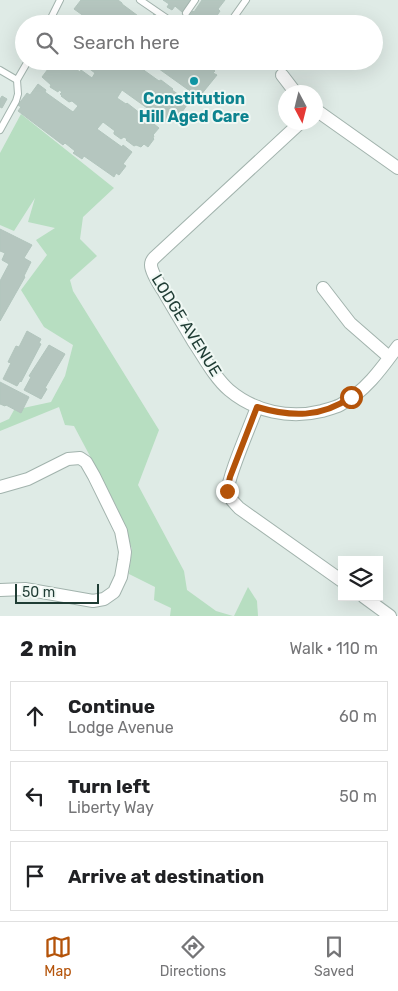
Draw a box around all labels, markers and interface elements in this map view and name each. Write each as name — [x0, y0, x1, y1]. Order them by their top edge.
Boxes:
search box — [15, 15, 383, 70]
icon: search — [33, 29, 61, 57]
text: Search here — [73, 31, 180, 54]
marker: Constitution Hill Aged Care — [188, 75, 200, 87]
north arrow — [278, 85, 323, 130]
place label: Constitution Hill Aged Care — [139, 89, 249, 126]
street label: LODGE AVENUE — [148, 271, 226, 380]
route start — [340, 386, 363, 409]
route end — [216, 480, 239, 503]
map controls — [338, 556, 383, 601]
button: layers — [338, 556, 383, 601]
scale bar — [15, 581, 99, 604]
text: 50 m — [22, 584, 55, 601]
text: 2 min — [20, 636, 77, 661]
text: Walk · 110 m — [290, 639, 378, 658]
text: Continue — [68, 695, 155, 718]
icon: ahead — [21, 702, 49, 730]
text: 60 m — [339, 707, 377, 726]
text: Lodge Avenue — [68, 718, 174, 737]
text: Turn left — [68, 775, 150, 798]
icon: left — [21, 782, 49, 810]
text: 50 m — [339, 787, 377, 806]
text: Liberty Way — [68, 798, 154, 817]
icon: arrive — [21, 862, 49, 890]
text: Arrive at destination — [68, 865, 264, 888]
tab: Map — [44, 933, 72, 980]
tab: Directions — [160, 933, 226, 980]
tab: Saved — [314, 933, 354, 980]

